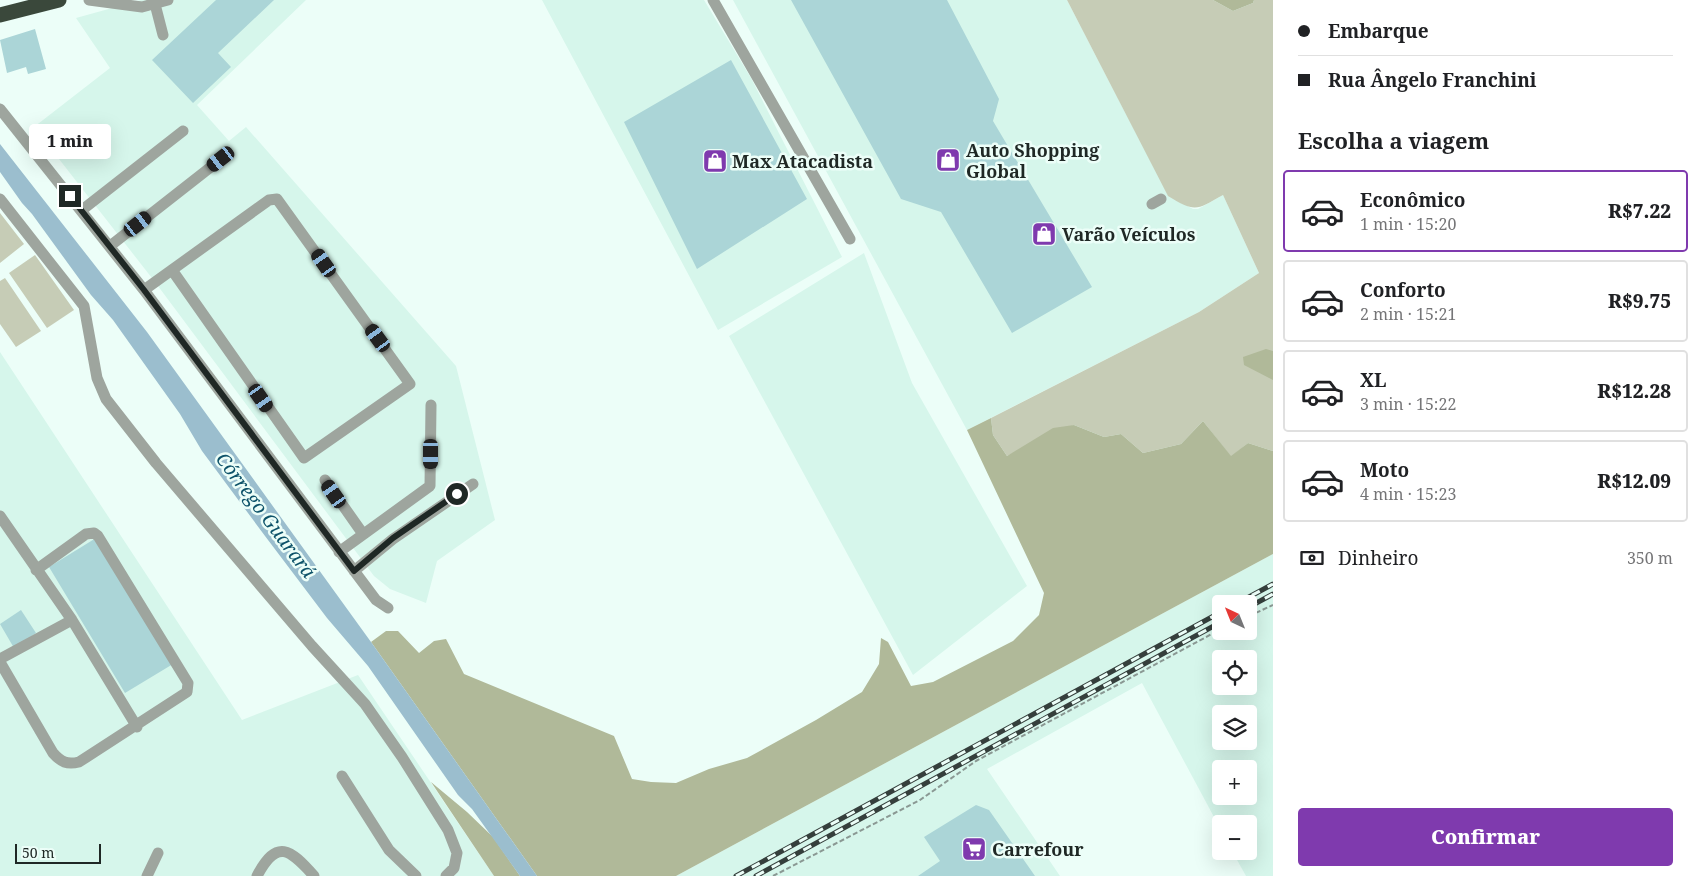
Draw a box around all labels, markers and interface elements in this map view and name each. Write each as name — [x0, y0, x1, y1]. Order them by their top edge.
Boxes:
text: Embarque — [1328, 18, 1429, 44]
text: Rua Ângelo Franchini — [1328, 67, 1537, 93]
callout: 1 min — [29, 124, 111, 158]
text: Escolha a viagem — [1298, 125, 1489, 155]
text: 1 min — [47, 130, 93, 152]
place label: Auto Shopping Global — [966, 138, 1100, 183]
car — [204, 144, 237, 174]
shop icon: Auto Shopping Global — [935, 147, 961, 173]
shop icon: Max Atacadista — [702, 148, 728, 174]
place label: Max Atacadista — [732, 149, 873, 173]
route end — [59, 185, 81, 207]
text: Econômico — [1360, 187, 1466, 213]
icon: car — [1300, 189, 1345, 234]
text: R$7.22 — [1608, 198, 1671, 224]
car — [121, 209, 154, 239]
text: 1 min · 15:20 — [1360, 213, 1456, 235]
shop icon: Varão Veículos — [1031, 221, 1057, 247]
place label: Varão Veículos — [1062, 222, 1196, 246]
car — [309, 246, 338, 280]
text: Conforto — [1360, 277, 1446, 303]
icon: car — [1300, 279, 1345, 324]
text: R$9.75 — [1608, 288, 1671, 314]
text: 2 min · 15:21 — [1360, 303, 1456, 325]
car — [363, 321, 392, 355]
text: XL — [1360, 367, 1386, 393]
icon: car — [1300, 369, 1345, 414]
text: R$12.28 — [1597, 378, 1671, 404]
car — [246, 381, 275, 415]
text: 3 min · 15:22 — [1360, 393, 1456, 415]
car — [423, 439, 438, 469]
water label: Córrego Guarará — [210, 447, 322, 583]
text: Moto — [1360, 457, 1409, 483]
icon: car — [1300, 459, 1345, 504]
text: R$12.09 — [1597, 468, 1671, 494]
car — [319, 477, 348, 511]
route start — [446, 483, 468, 505]
text: 4 min · 15:23 — [1360, 483, 1456, 505]
icon: cash — [1298, 544, 1326, 572]
text: Dinheiro — [1338, 545, 1418, 571]
text: 350 m — [1627, 547, 1673, 569]
north arrow — [1212, 595, 1258, 640]
map controls — [1212, 595, 1257, 860]
button: locate — [1212, 650, 1257, 695]
button: layers — [1212, 705, 1257, 750]
button: + — [1212, 760, 1257, 805]
button: Confirmar — [1298, 808, 1673, 866]
button: − — [1212, 815, 1257, 860]
supermarket icon: Carrefour — [961, 836, 987, 862]
place label: Carrefour — [992, 837, 1084, 861]
scale bar — [15, 841, 101, 864]
text: 50 m — [22, 843, 55, 862]

